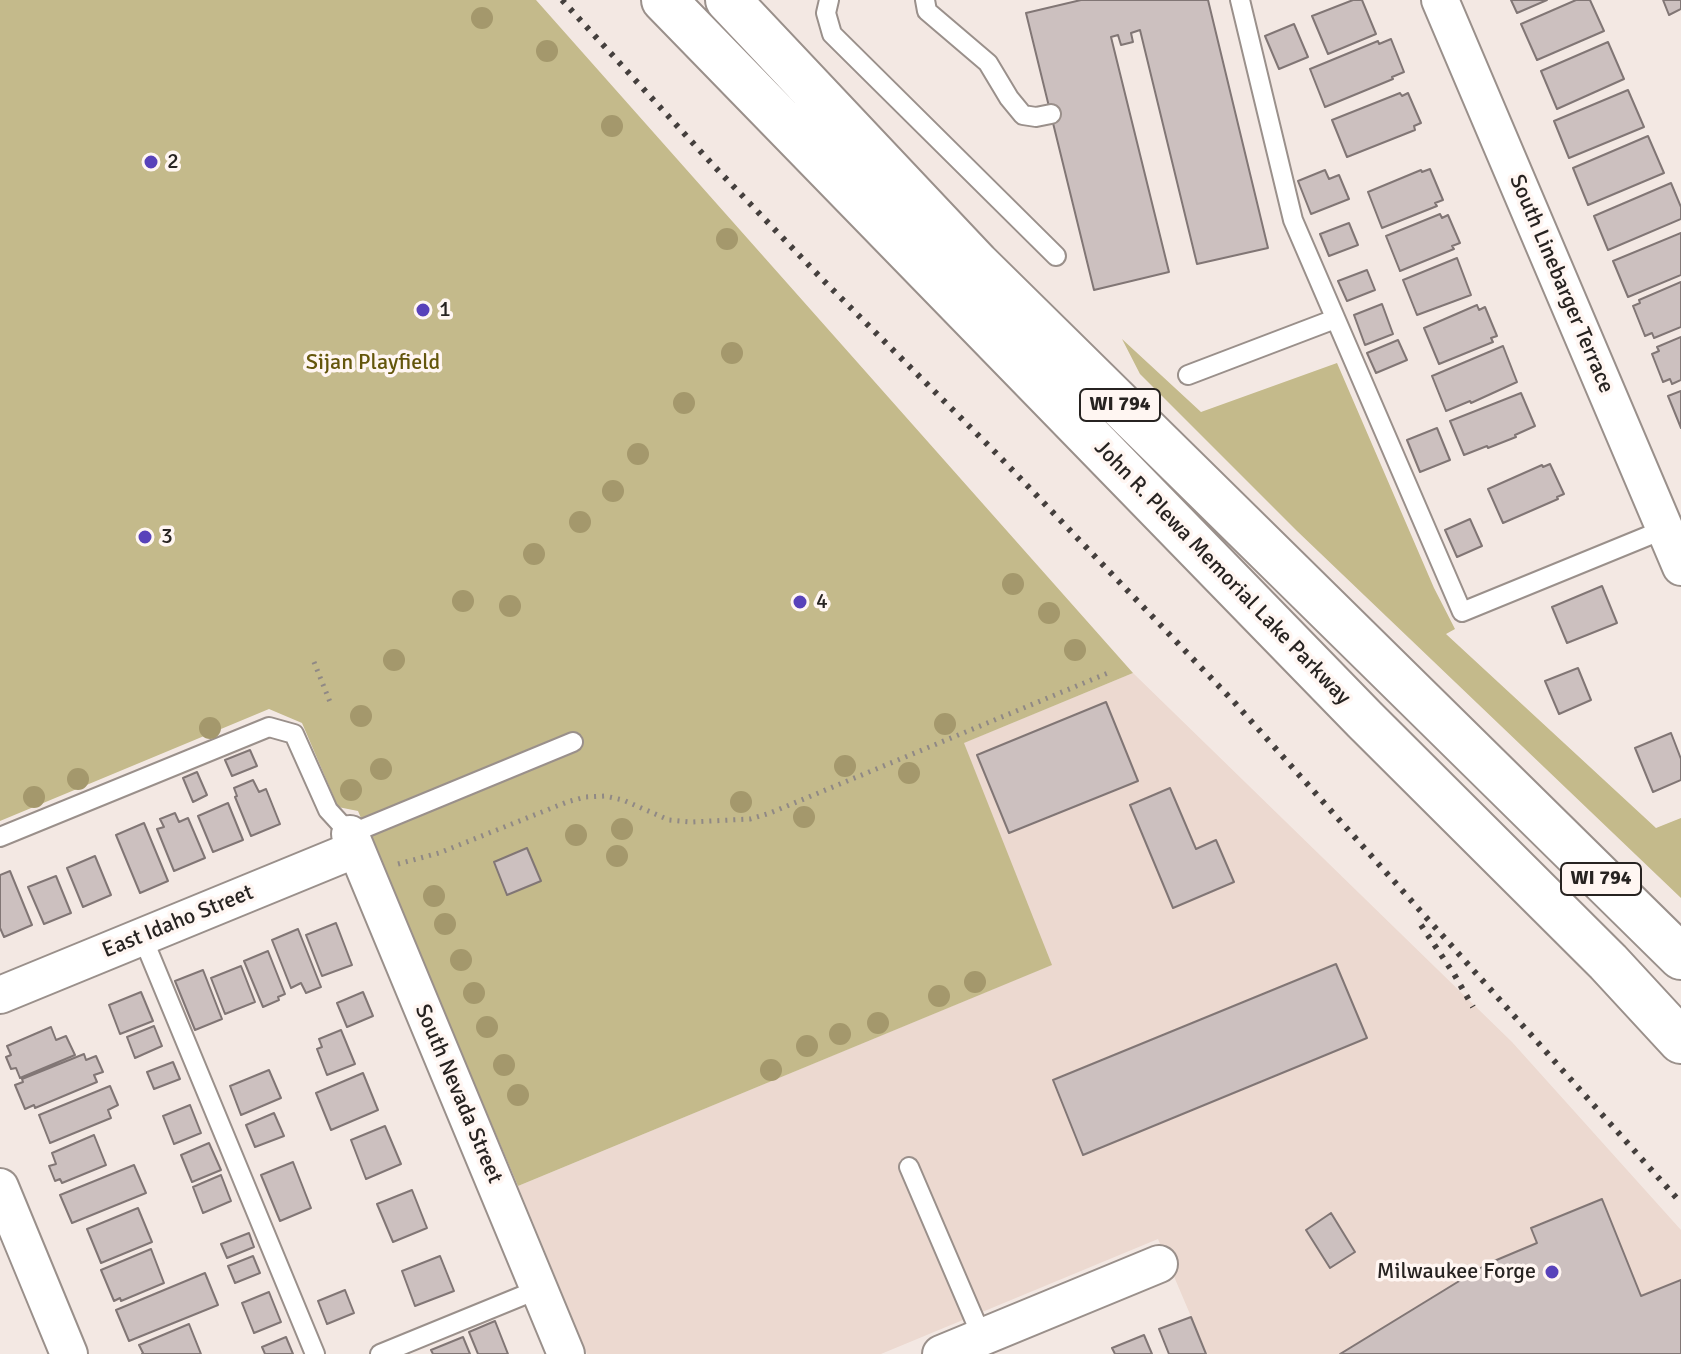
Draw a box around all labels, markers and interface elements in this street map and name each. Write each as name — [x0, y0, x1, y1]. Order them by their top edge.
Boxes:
place label: 2 — [167, 149, 179, 175]
marker: 2 — [142, 153, 160, 171]
street label: South Linebarger Terrace — [1503, 171, 1619, 397]
place label: 1 — [439, 297, 451, 323]
marker: 1 — [414, 301, 432, 319]
park label: Sijan Playfield — [306, 350, 440, 376]
road number: WI 794 — [1080, 389, 1160, 421]
street label: John R. Plewa Memorial Lake Parkway — [1088, 435, 1356, 711]
place label: 3 — [161, 524, 173, 550]
marker: 3 — [136, 528, 154, 546]
place label: 4 — [816, 589, 828, 615]
marker: 4 — [791, 593, 809, 611]
road number: WI 794 — [1561, 863, 1641, 895]
street label: East Idaho Street — [99, 880, 257, 964]
street label: South Nevada Street — [408, 1001, 508, 1187]
place label: Milwaukee Forge — [1377, 1259, 1536, 1285]
marker: Milwaukee Forge — [1543, 1263, 1561, 1281]

